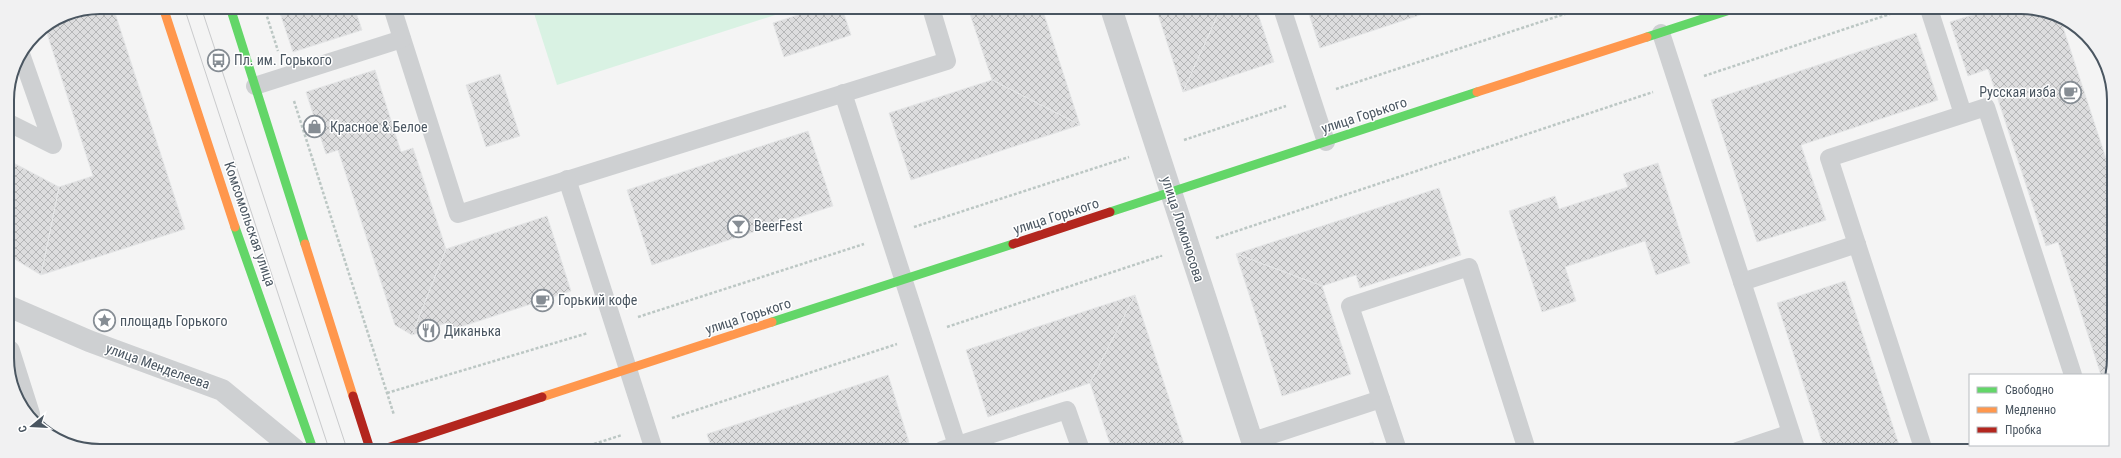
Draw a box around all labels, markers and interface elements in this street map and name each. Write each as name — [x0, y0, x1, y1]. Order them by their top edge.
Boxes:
bus stop icon: Пл. им. Горького — [205, 47, 231, 73]
place label: Пл. им. Горького — [234, 52, 332, 68]
cafe icon: Русская изба — [2058, 79, 2084, 105]
place label: Русская изба — [1979, 84, 2056, 100]
street label: улица Горького — [1319, 94, 1409, 136]
shop icon: Красное & Белое — [302, 114, 328, 140]
place label: Красное & Белое — [330, 119, 428, 135]
street label: Комсомольская улица — [221, 160, 279, 288]
street label: улица Ломоносова — [1158, 174, 1208, 284]
street label: улица Горького — [1011, 195, 1101, 237]
bar icon: BeerFest — [726, 213, 752, 239]
place label: BeerFest — [754, 218, 803, 234]
cafe icon: Горький кофе — [530, 287, 556, 313]
place label: Горький кофе — [558, 292, 638, 308]
street label: улица Горького — [703, 295, 793, 337]
place icon: площадь Горького — [92, 308, 118, 334]
place label: площадь Горького — [120, 313, 227, 329]
restaurant icon: Диканька — [415, 318, 441, 344]
place label: Диканька — [444, 323, 501, 339]
street label: улица Менделеева — [104, 340, 212, 392]
legend — [1969, 374, 2109, 446]
text: Свободно — [2005, 383, 2054, 397]
text: Медленно — [2005, 403, 2056, 417]
north arrow — [12, 406, 52, 446]
text: Пробка — [2005, 423, 2042, 437]
text: С — [16, 424, 30, 434]

